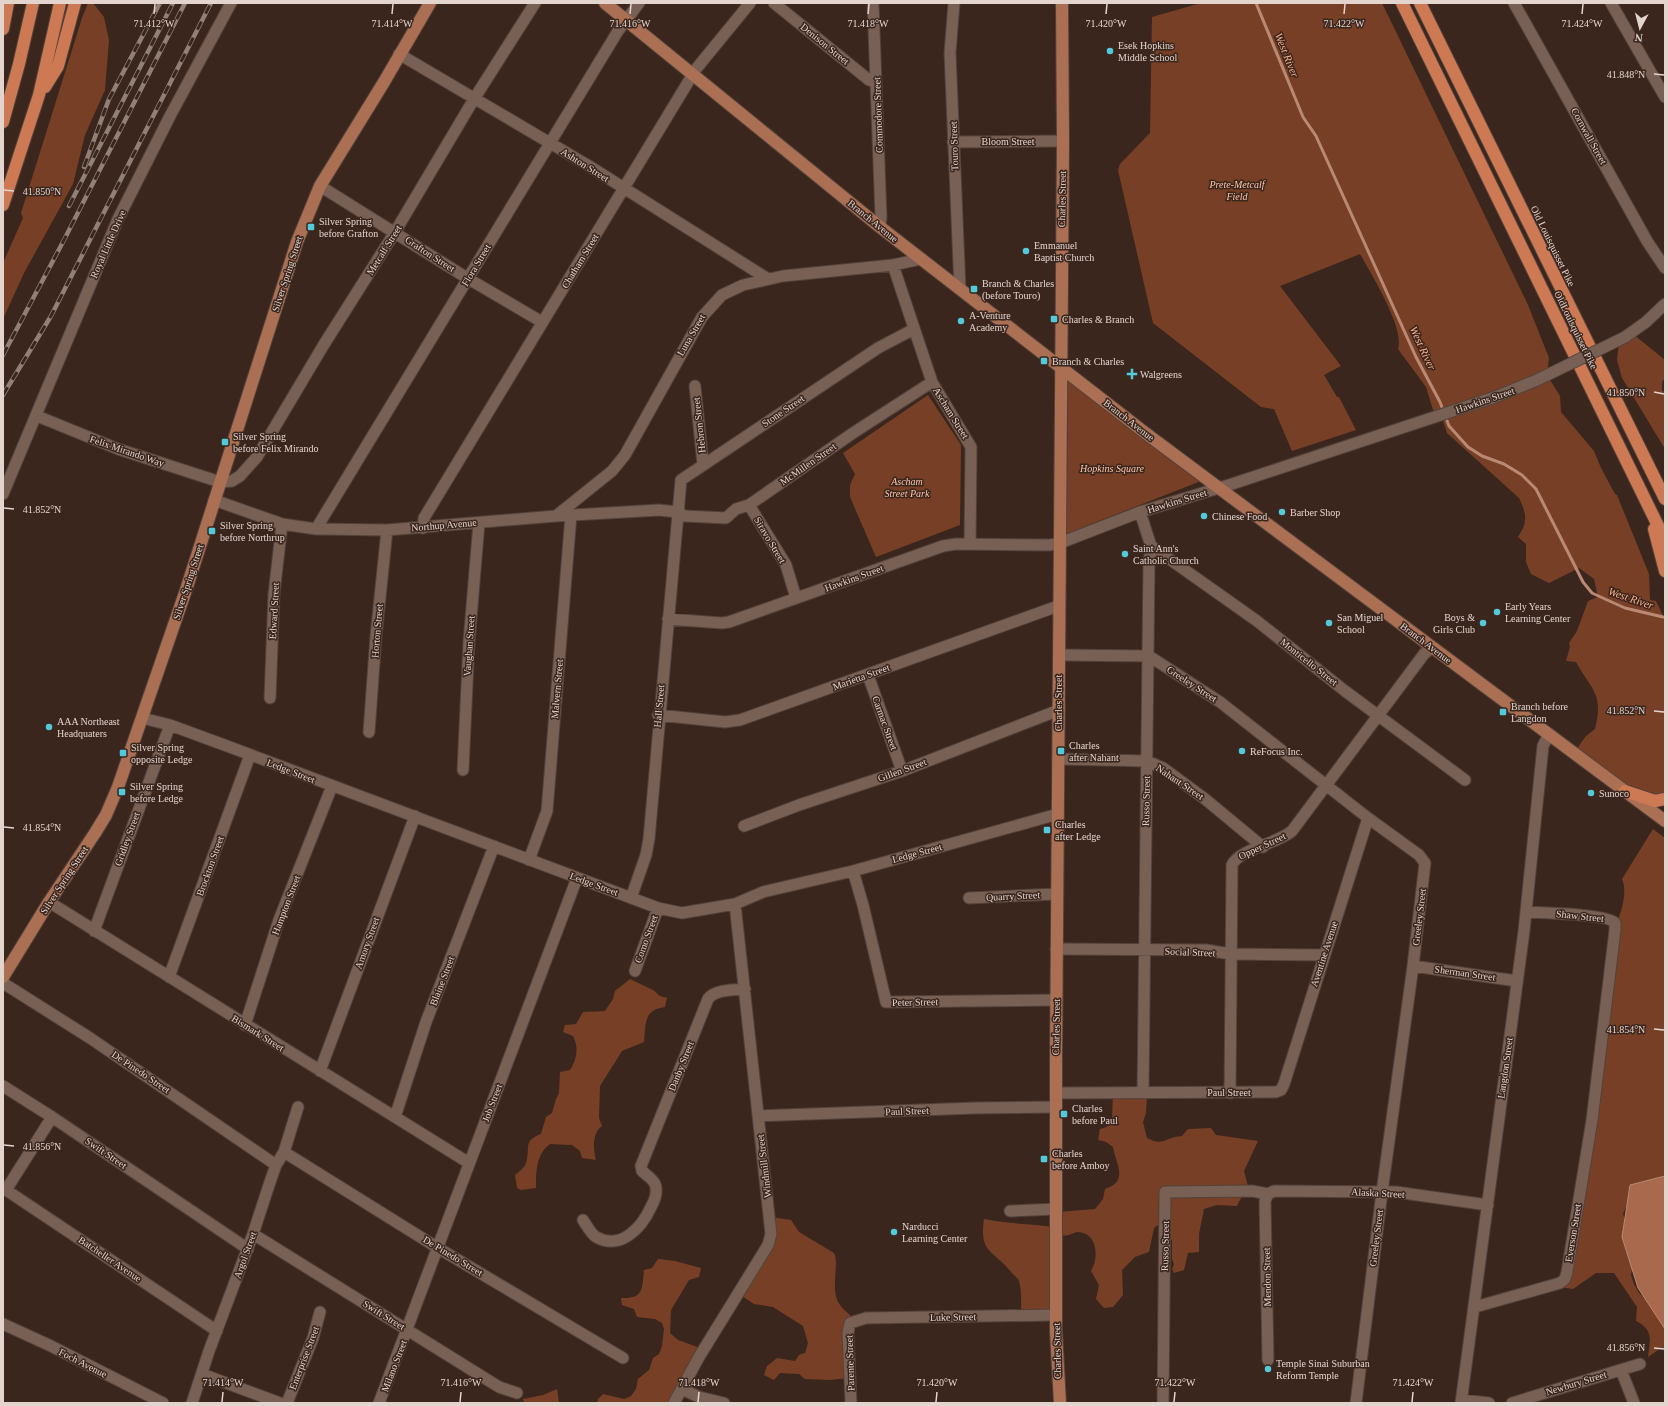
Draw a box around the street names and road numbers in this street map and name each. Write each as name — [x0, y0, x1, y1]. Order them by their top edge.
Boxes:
street label: Denison Street — [799, 21, 852, 67]
street label: Commodore Street — [871, 77, 885, 153]
street label: Cornwall Street — [1569, 106, 1609, 166]
street label: Touro Street — [948, 121, 960, 171]
street label: Bloom Street — [981, 136, 1035, 147]
street label: Ashton Street — [559, 146, 611, 184]
street label: Charles Street — [1056, 171, 1068, 227]
street label: Branch Avenue — [846, 197, 901, 245]
street label: Old Louisquisset Pike — [1529, 204, 1578, 289]
street label: Royal Little Drive — [88, 208, 128, 280]
street label: Metcalf Street — [364, 223, 404, 277]
street label: Chatham Street — [559, 231, 601, 290]
street label: Grafton Street — [403, 234, 457, 274]
street label: Silver Spring Street — [270, 235, 304, 313]
street label: Flora Street — [459, 242, 493, 288]
street label: OldLouisquisset Pike — [1552, 289, 1600, 371]
street label: Luna Street — [675, 312, 707, 358]
street label: Ascham Street — [931, 385, 971, 441]
street label: Hawkins Street — [1454, 385, 1516, 415]
street label: Stone Street — [760, 393, 806, 429]
street label: Hebron Street — [691, 396, 707, 453]
street label: Branch Avenue — [1102, 397, 1157, 444]
street label: Felix Mirando Way — [88, 433, 166, 469]
street label: McMillen Street — [778, 440, 838, 487]
street label: Hawkins Street — [1146, 487, 1208, 515]
street label: Siravo Street — [752, 515, 788, 565]
street label: Northup Avenue — [411, 517, 478, 533]
street label: Silver Spring Street — [171, 543, 205, 621]
street label: Hawkins Street — [823, 562, 885, 594]
street label: Edward Street — [267, 582, 281, 640]
street label: Horton Street — [369, 603, 385, 658]
street label: Vaughan Street — [461, 615, 477, 677]
street label: Branch Avenue — [1398, 620, 1454, 666]
street label: Monticello Street — [1278, 636, 1340, 688]
street label: Malvern Street — [549, 659, 565, 719]
street label: Marietta Street — [831, 662, 891, 692]
street label: Greeley Street — [1165, 664, 1219, 704]
street label: Charles Street — [1053, 675, 1064, 731]
street label: Hall Street — [652, 684, 666, 728]
street label: Carmac Street — [870, 694, 900, 752]
street label: Gillen Street — [876, 756, 928, 784]
street label: Ledge Street — [265, 757, 317, 785]
street label: Nahant Street — [1154, 762, 1206, 802]
street label: Russo Street — [1140, 776, 1152, 826]
street label: Gridley Street — [112, 810, 142, 867]
street label: Opper Street — [1237, 830, 1288, 862]
street label: Brockton Street — [194, 834, 226, 898]
street label: Ledge Street — [891, 841, 943, 865]
street label: Silver Spring Street — [38, 844, 90, 916]
street label: Ledge Street — [568, 870, 620, 898]
street label: Hampton Street — [270, 873, 303, 936]
street label: Greeley Street — [1410, 888, 1428, 946]
street label: Quarry Street — [986, 889, 1041, 903]
street label: Shaw Street — [1556, 908, 1605, 924]
street label: Como Street — [632, 913, 660, 965]
street label: Amory Street — [353, 915, 382, 970]
street label: Aventine Avenue — [1308, 919, 1340, 988]
street label: Social Street — [1164, 946, 1216, 958]
street label: Blaine Street — [428, 955, 457, 1007]
street label: Sherman Street — [1434, 963, 1496, 983]
street label: Peter Street — [892, 996, 938, 1008]
street label: Charles Street — [1050, 999, 1062, 1055]
street label: Bismark Street — [230, 1013, 286, 1054]
street label: Langdon Street — [1495, 1037, 1515, 1099]
street label: Danby Street — [666, 1039, 696, 1092]
street label: De Pinedo Street — [110, 1048, 172, 1096]
street label: Job Street — [480, 1082, 504, 1124]
street label: Paul Street — [1207, 1087, 1251, 1098]
street label: Paul Street — [885, 1105, 929, 1117]
street label: Windmill Street — [755, 1133, 773, 1198]
street label: Swift Street — [83, 1135, 129, 1171]
street label: Alaska Street — [1351, 1186, 1405, 1200]
street label: Everson Street — [1563, 1203, 1583, 1263]
street label: Greeley Street — [1367, 1209, 1385, 1267]
street label: Russo Street — [1159, 1221, 1171, 1271]
street label: Argol Street — [231, 1230, 259, 1280]
street label: Batcheller Avenue — [76, 1234, 144, 1284]
street label: De Pinedo Street — [421, 1234, 485, 1278]
street label: Mendon Street — [1261, 1247, 1273, 1307]
street label: Swift Street — [361, 1298, 407, 1332]
street label: Luke Street — [930, 1311, 976, 1323]
street label: Charles Street — [1051, 1323, 1063, 1379]
street label: Enterprise Street — [287, 1325, 321, 1391]
street label: Parente Street — [844, 1335, 856, 1391]
street label: Milano Street — [379, 1338, 409, 1394]
street label: Foch Avenue — [57, 1346, 109, 1380]
street label: Newbury Street — [1544, 1368, 1608, 1397]

